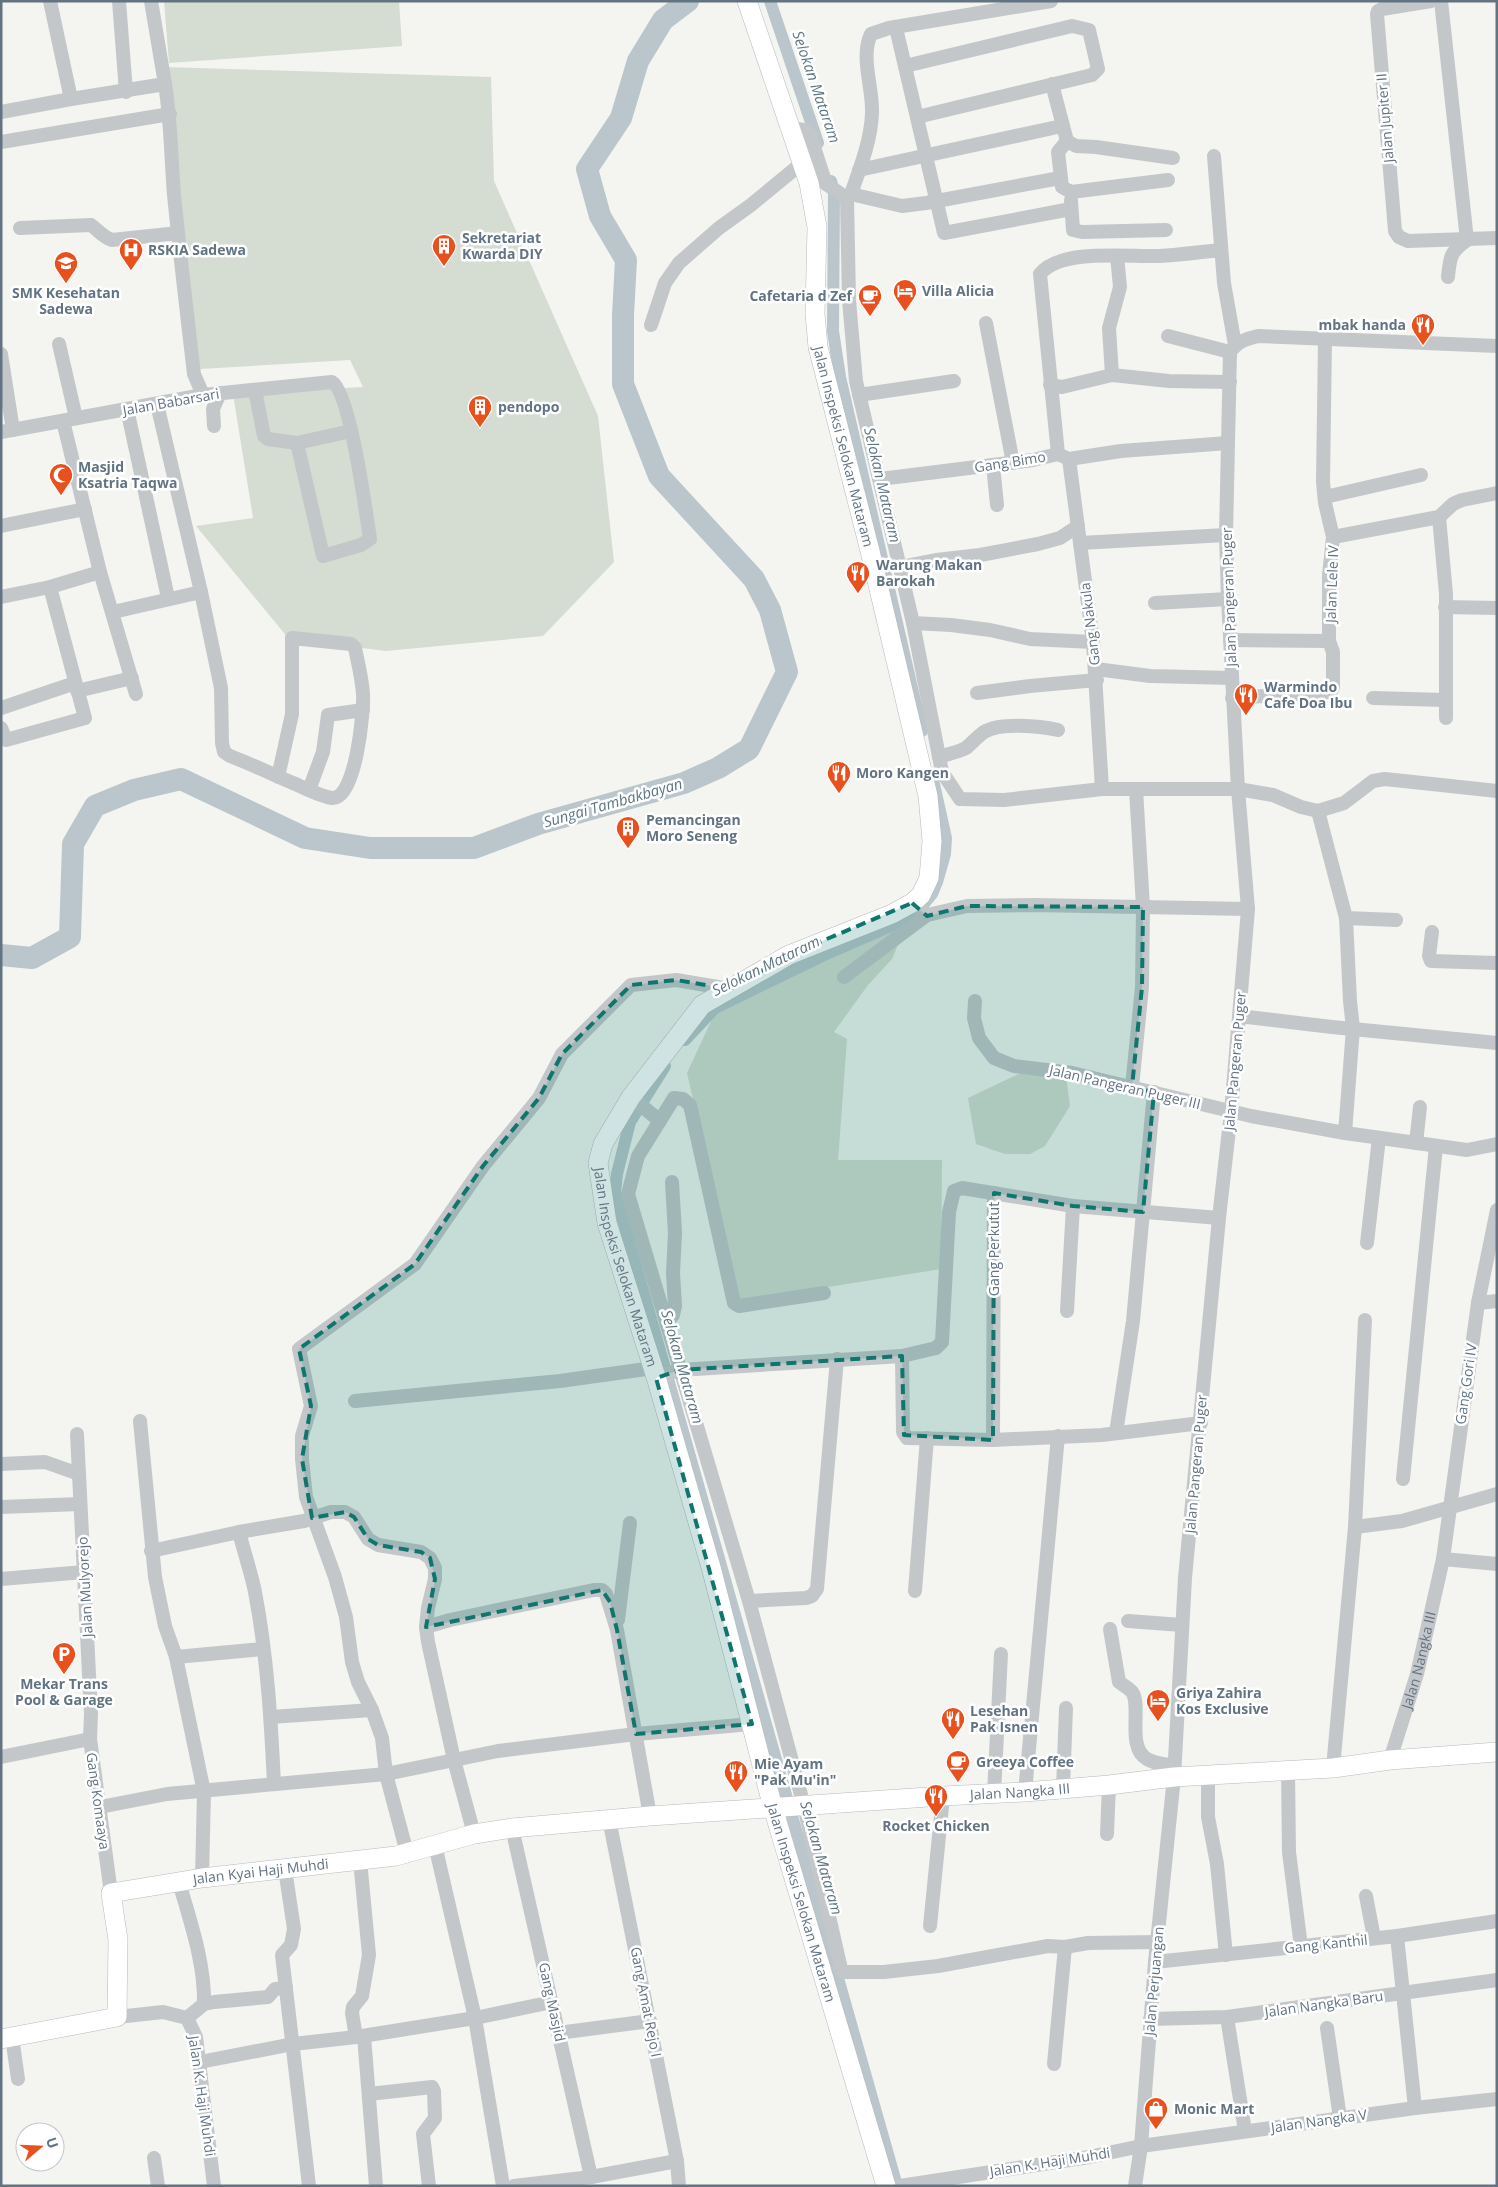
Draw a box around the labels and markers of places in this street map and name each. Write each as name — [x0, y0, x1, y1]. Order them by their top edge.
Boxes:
place label: Sekretariat Kwarda DIY — [462, 228, 543, 263]
building icon: Sekretariat Kwarda DIY — [431, 233, 457, 267]
hospital icon: RSKIA Sadewa — [118, 237, 144, 271]
place label: RSKIA Sadewa — [148, 240, 246, 259]
school or university icon: SMK Kesehatan Sadewa — [53, 250, 79, 284]
hotel icon: Villa Alicia — [892, 278, 918, 312]
place label: Villa Alicia — [922, 281, 994, 300]
place label: SMK Kesehatan Sadewa — [12, 283, 120, 318]
cafe icon: Cafetaria d Zef — [857, 283, 883, 317]
place label: Cafetaria d Zef — [749, 286, 854, 305]
restaurant icon: mbak handa — [1410, 312, 1436, 346]
place label: mbak handa — [1318, 315, 1406, 334]
building icon: pendopo — [467, 394, 493, 428]
place label: pendopo — [498, 397, 560, 416]
place label: Masjid Ksatria Taqwa — [78, 457, 177, 492]
mosque icon: Masjid Ksatria Taqwa — [48, 462, 74, 496]
place label: Warung Makan Barokah — [876, 555, 982, 590]
restaurant icon: Warung Makan Barokah — [845, 560, 871, 594]
place label: Warmindo Cafe Doa Ibu — [1264, 677, 1353, 712]
restaurant icon: Warmindo Cafe Doa Ibu — [1233, 682, 1259, 716]
restaurant icon: Moro Kangen — [826, 760, 852, 794]
place label: Moro Kangen — [856, 763, 949, 782]
place label: Pemancingan Moro Seneng — [646, 810, 741, 845]
building icon: Pemancingan Moro Seneng — [615, 815, 641, 849]
parking icon: Mekar Trans Pool & Garage — [51, 1641, 77, 1675]
place label: Mekar Trans Pool & Garage — [15, 1674, 113, 1709]
place label: Griya Zahira Kos Exclusive — [1176, 1683, 1269, 1718]
hotel icon: Griya Zahira Kos Exclusive — [1145, 1688, 1171, 1722]
place label: Lesehan Pak Isnen — [970, 1701, 1038, 1736]
restaurant icon: Lesehan Pak Isnen — [940, 1706, 966, 1740]
cafe icon: Greeya Coffee — [945, 1749, 971, 1783]
place label: Greeya Coffee — [976, 1752, 1074, 1771]
place label: Mie Ayam "Pak Mu'in" — [754, 1754, 836, 1789]
restaurant icon: Mie Ayam "Pak Mu'in" — [723, 1759, 749, 1793]
restaurant icon: Rocket Chicken — [923, 1783, 949, 1817]
place label: Rocket Chicken — [882, 1816, 990, 1835]
shop icon: Monic Mart — [1143, 2096, 1169, 2130]
place label: Monic Mart — [1174, 2099, 1254, 2118]

